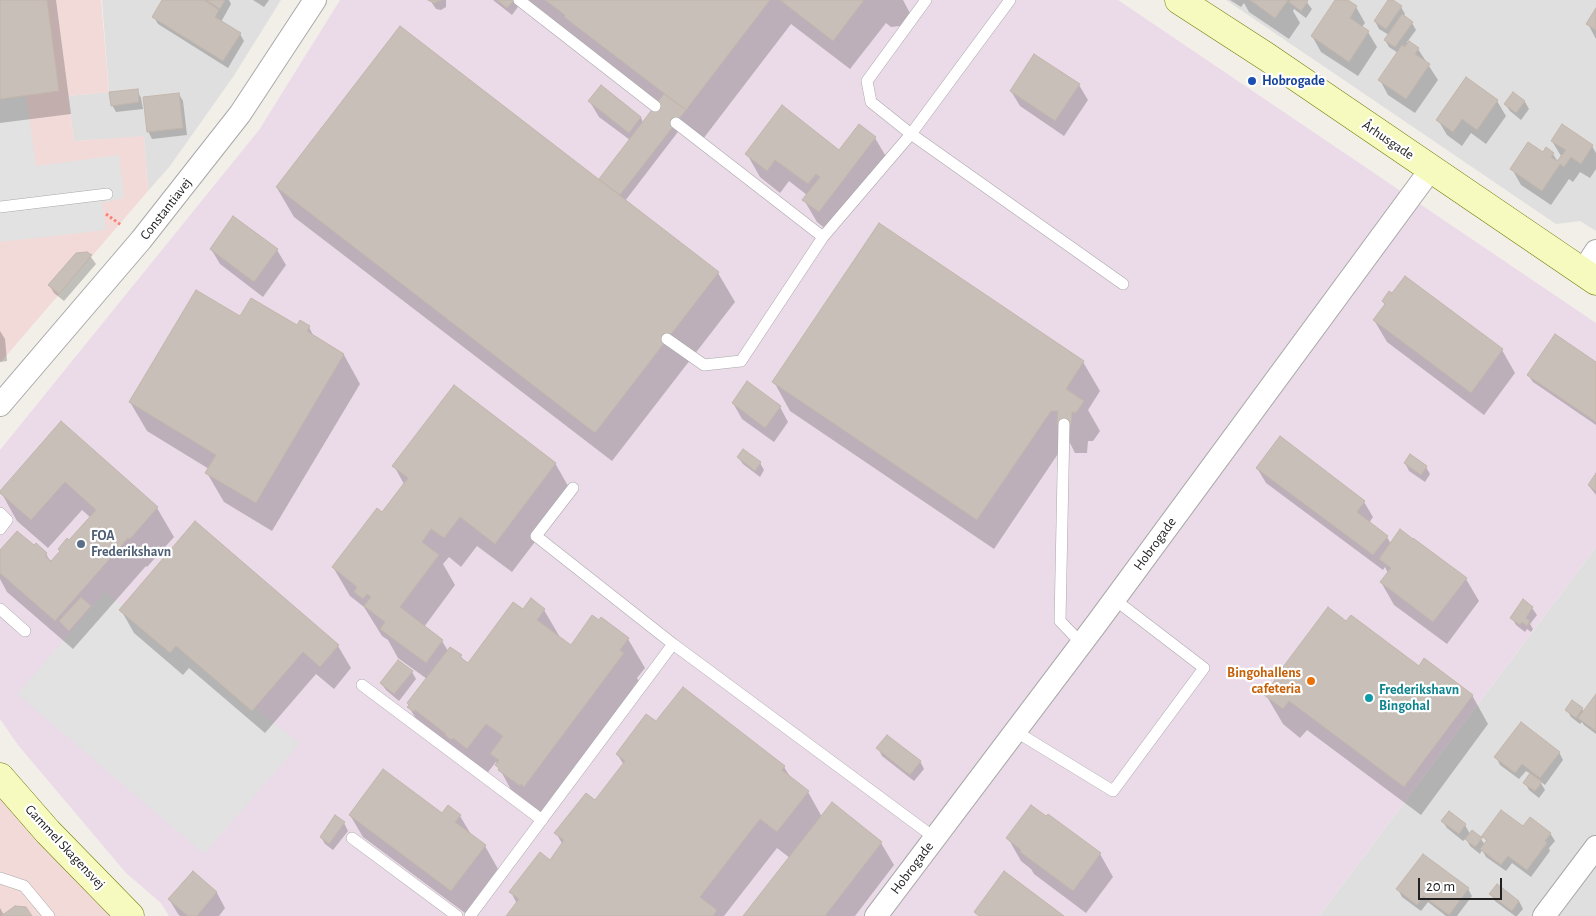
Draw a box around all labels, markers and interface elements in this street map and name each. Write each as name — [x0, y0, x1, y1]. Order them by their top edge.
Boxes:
place label: Hobrogade — [1262, 73, 1325, 89]
marker: Hobrogade — [1246, 75, 1258, 87]
street label: Århusgade — [1359, 117, 1417, 163]
street label: Constantiavej — [137, 175, 195, 243]
street label: Hobrogade — [1130, 514, 1180, 574]
place label: FOA Frederikshavn — [91, 528, 171, 560]
marker: FOA Frederikshavn — [75, 538, 87, 550]
place label: Bingohallens cafeteria — [1227, 665, 1301, 698]
marker: Bingohallens cafeteria — [1305, 675, 1317, 687]
place label: Frederikshavn Bingohal — [1379, 682, 1459, 714]
marker: Frederikshavn Bingohal — [1363, 692, 1375, 704]
street label: Gammel Skagensvej — [21, 801, 109, 893]
street label: Hobrogade — [887, 838, 937, 898]
scale bar — [1421, 868, 1505, 900]
text: 20 m — [1426, 879, 1455, 894]

